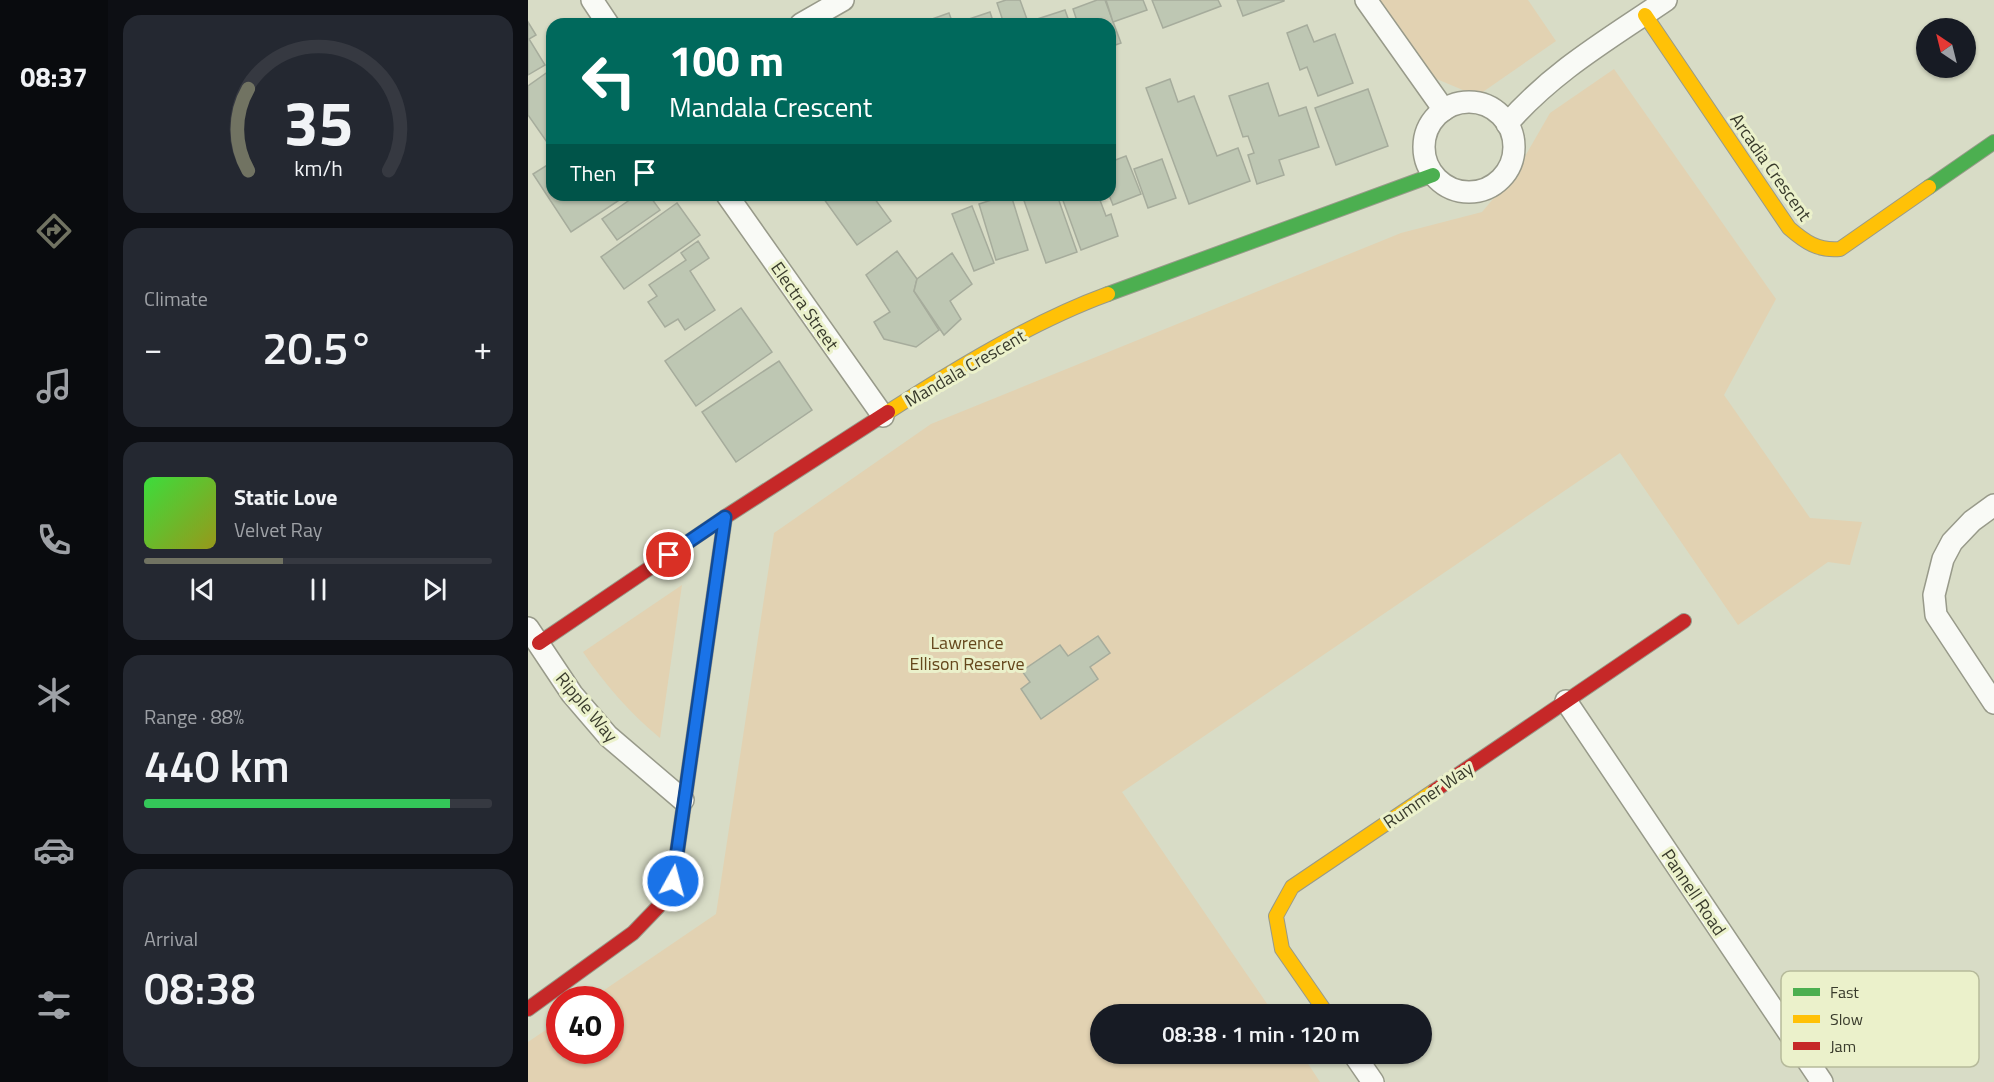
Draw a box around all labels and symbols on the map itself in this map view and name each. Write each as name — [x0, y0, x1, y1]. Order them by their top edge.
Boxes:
north arrow — [1916, 18, 1976, 78]
street label: Arcadia Crescent — [1724, 108, 1819, 227]
street label: Electra Street — [764, 256, 846, 356]
street label: Mandala Crescent — [900, 322, 1031, 414]
pin — [643, 529, 694, 580]
park label: Lawrence Ellison Reserve — [909, 629, 1025, 677]
street label: Ripple Way — [549, 666, 625, 748]
street label: Rummer Way — [1378, 755, 1479, 835]
street label: Pannell Road — [1655, 843, 1733, 941]
position arrow — [641, 849, 705, 913]
legend — [1781, 971, 1979, 1067]
text: Fast — [1830, 980, 1859, 1004]
speed limit sign: 40 — [546, 986, 624, 1064]
text: Slow — [1830, 1007, 1863, 1031]
text: Jam — [1830, 1034, 1856, 1058]

